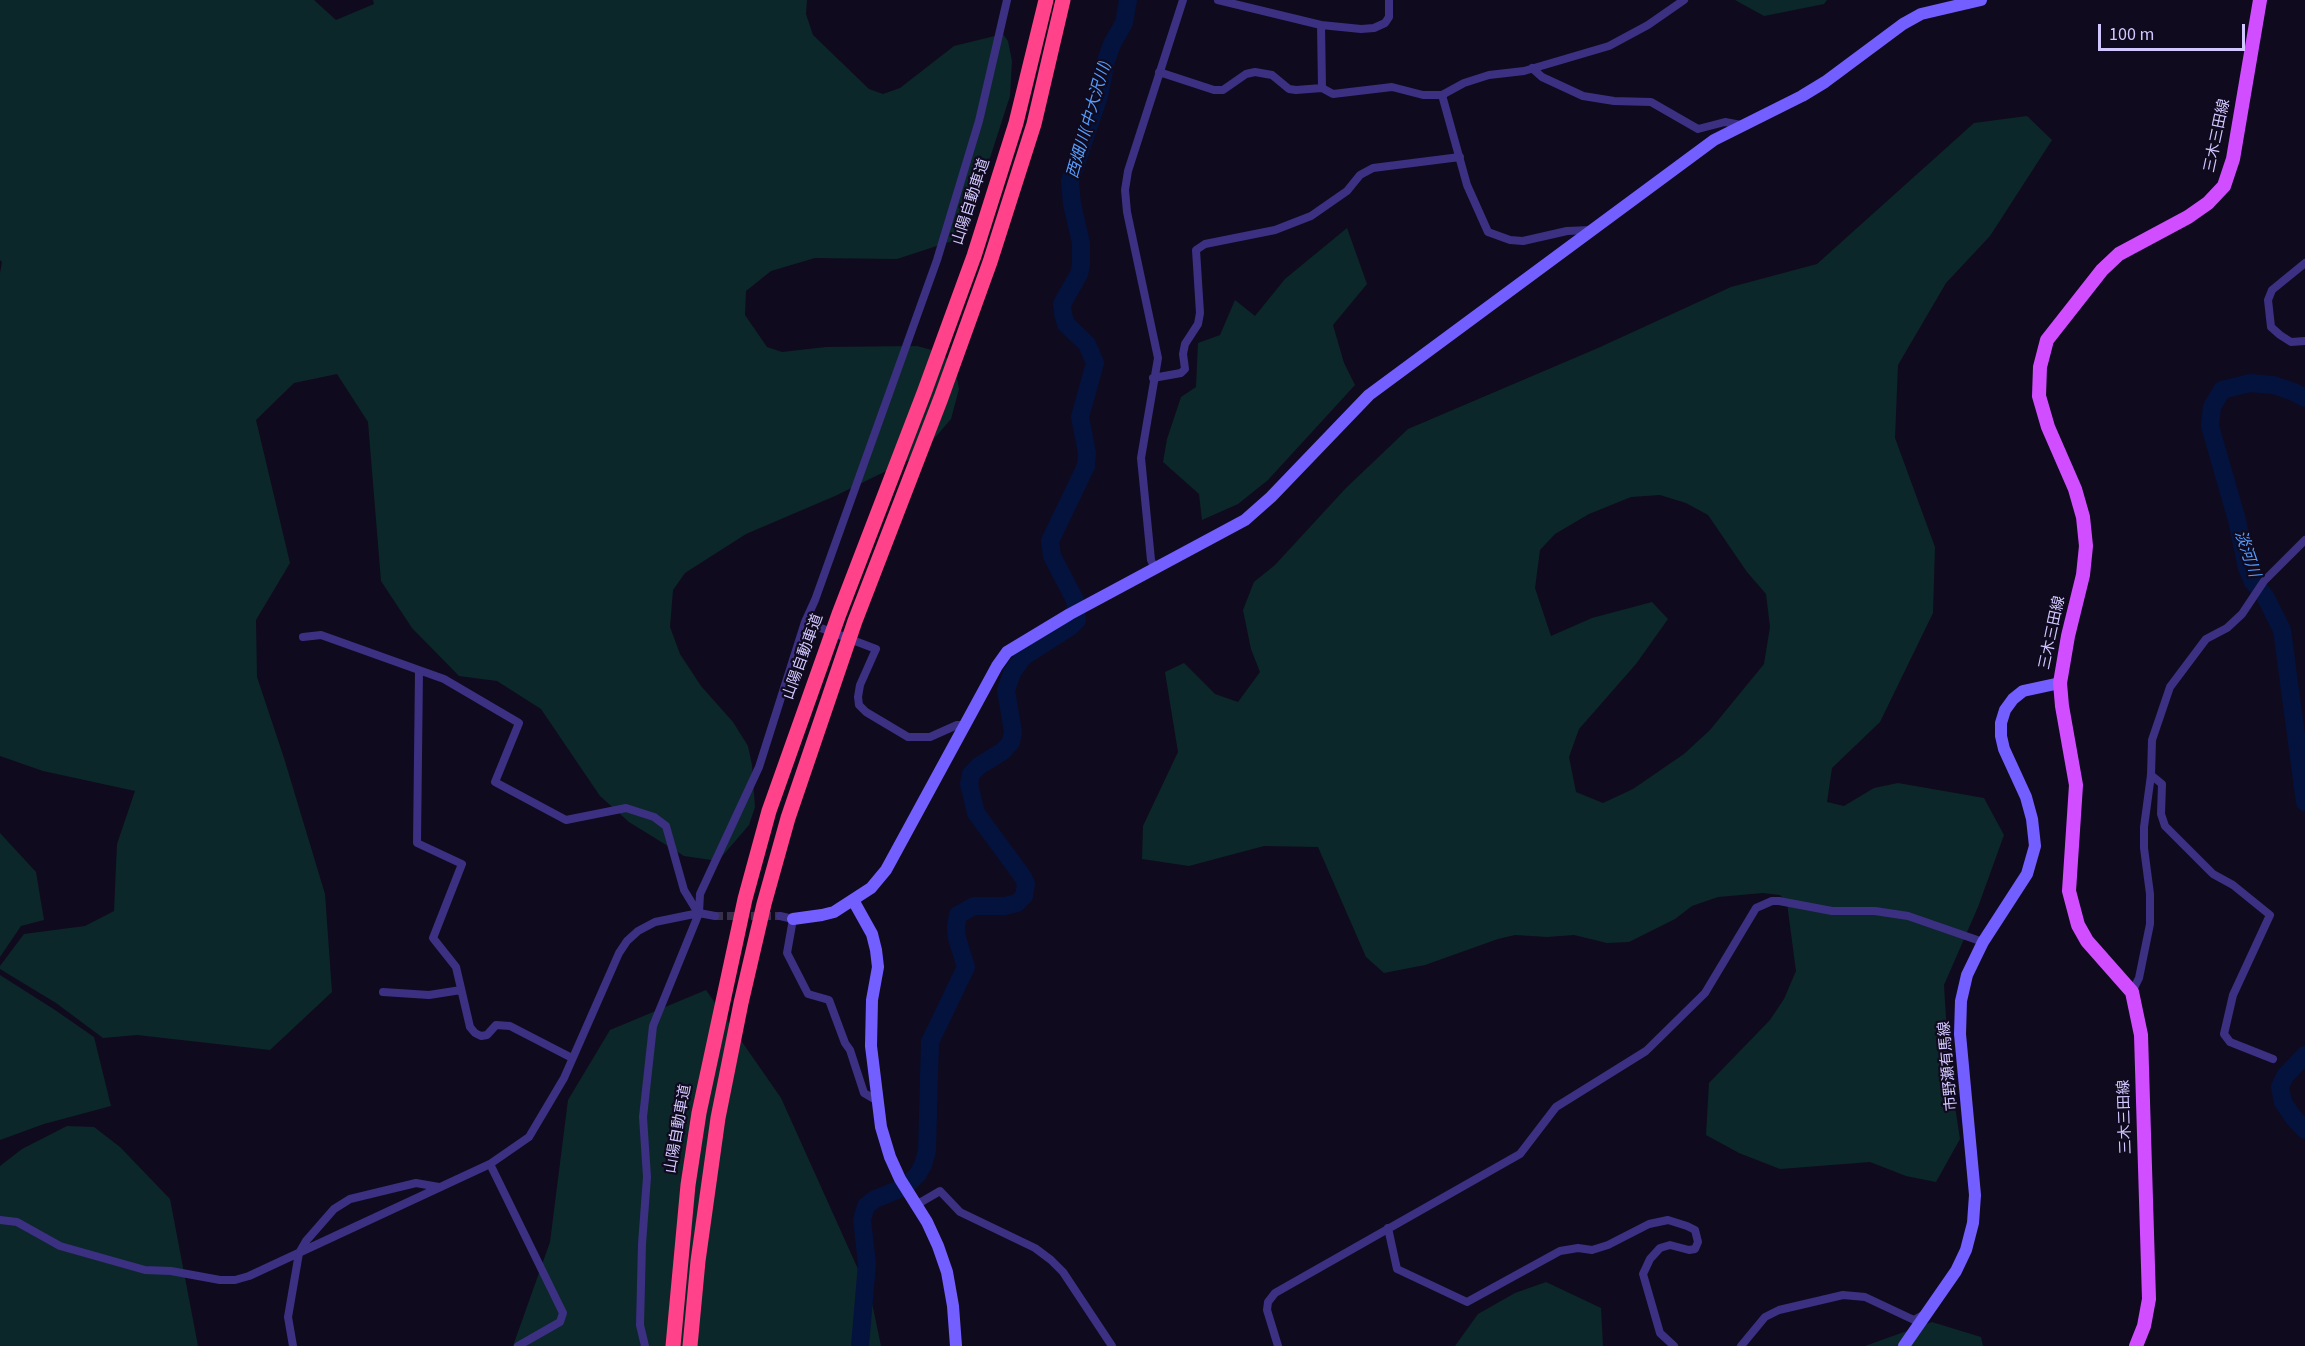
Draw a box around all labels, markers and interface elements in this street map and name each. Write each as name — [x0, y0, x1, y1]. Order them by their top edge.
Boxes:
scale bar — [2101, 12, 2248, 50]
text: 100 m — [2109, 22, 2154, 47]
water label: 西畑川(中大沢川) — [1064, 59, 1116, 181]
street label: 三木三田線 — [2201, 97, 2235, 175]
street label: 山陽自動車道 — [950, 156, 994, 248]
water label: 淡河川 — [2229, 528, 2263, 580]
street label: 三木三田線 — [2036, 594, 2070, 672]
street label: 山陽自動車道 — [780, 612, 828, 702]
street label: 市野瀬有馬線 — [1936, 1020, 1962, 1112]
street label: 三木三田線 — [2116, 1079, 2136, 1155]
street label: 山陽自動車道 — [662, 1083, 696, 1175]

